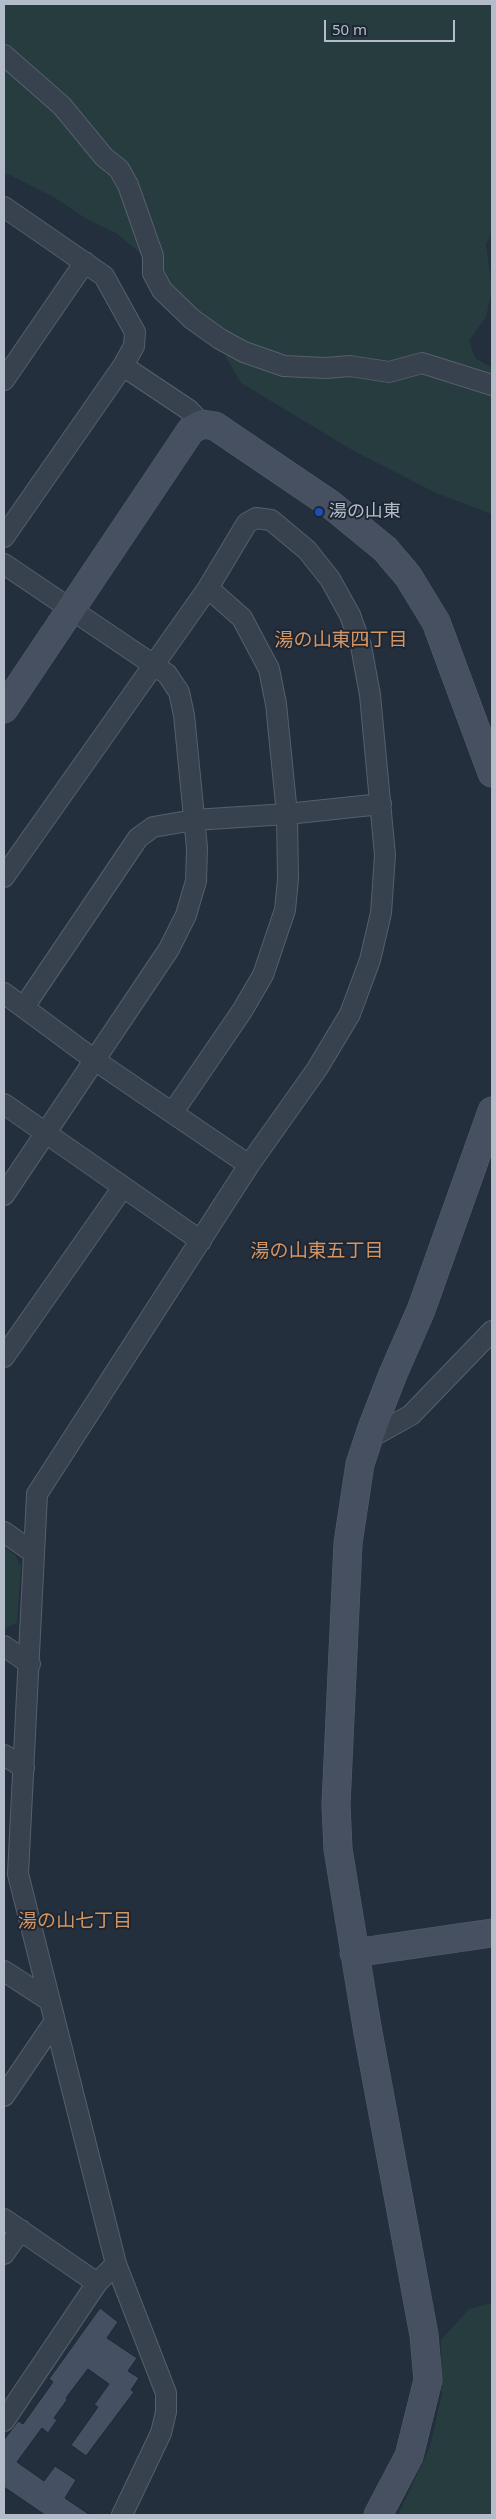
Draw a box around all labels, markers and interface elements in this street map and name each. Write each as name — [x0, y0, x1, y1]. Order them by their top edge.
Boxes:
scale bar — [326, 10, 457, 42]
text: 50 m — [332, 19, 367, 39]
place label: 湯の山東 — [329, 501, 401, 523]
marker: 湯の山東 — [313, 506, 325, 518]
district label: 湯の山東四丁目 — [275, 630, 407, 652]
district label: 湯の山東五丁目 — [251, 1241, 383, 1263]
district label: 湯の山七丁目 — [18, 1911, 132, 1933]

